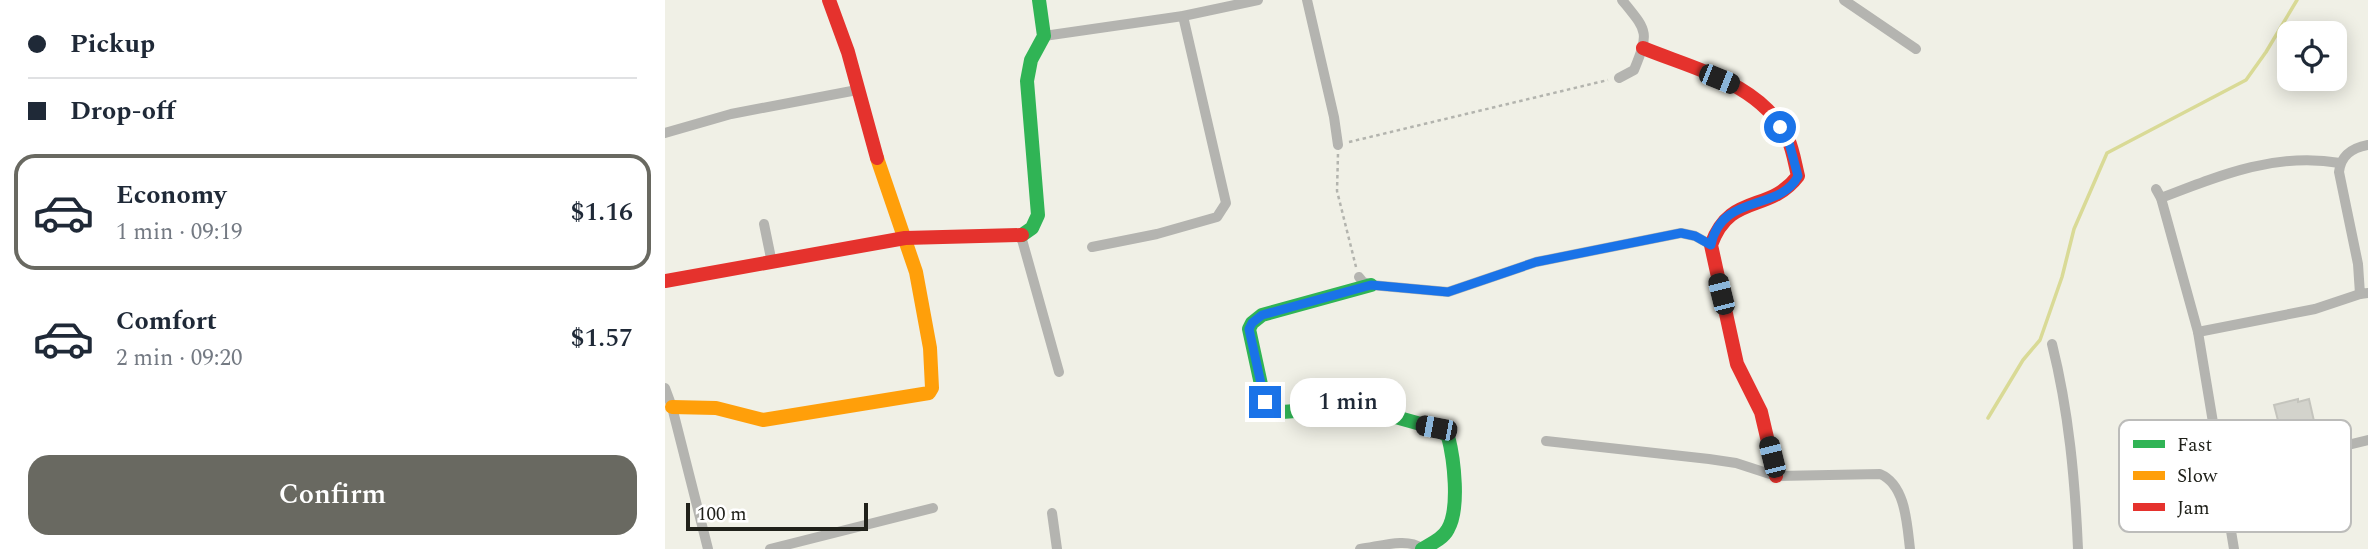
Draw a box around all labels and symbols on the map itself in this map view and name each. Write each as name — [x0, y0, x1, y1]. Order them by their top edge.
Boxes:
car — [1696, 61, 1743, 97]
route start — [1764, 111, 1796, 143]
car — [1706, 271, 1737, 317]
callout: 1 min — [1289, 378, 1405, 426]
route end — [1249, 386, 1281, 418]
car — [1414, 414, 1459, 442]
legend — [2119, 420, 2351, 532]
text: Fast — [2177, 431, 2213, 460]
car — [1757, 434, 1788, 480]
text: Slow — [2177, 462, 2218, 491]
text: Jam — [2177, 494, 2209, 523]
scale bar — [686, 500, 868, 532]

